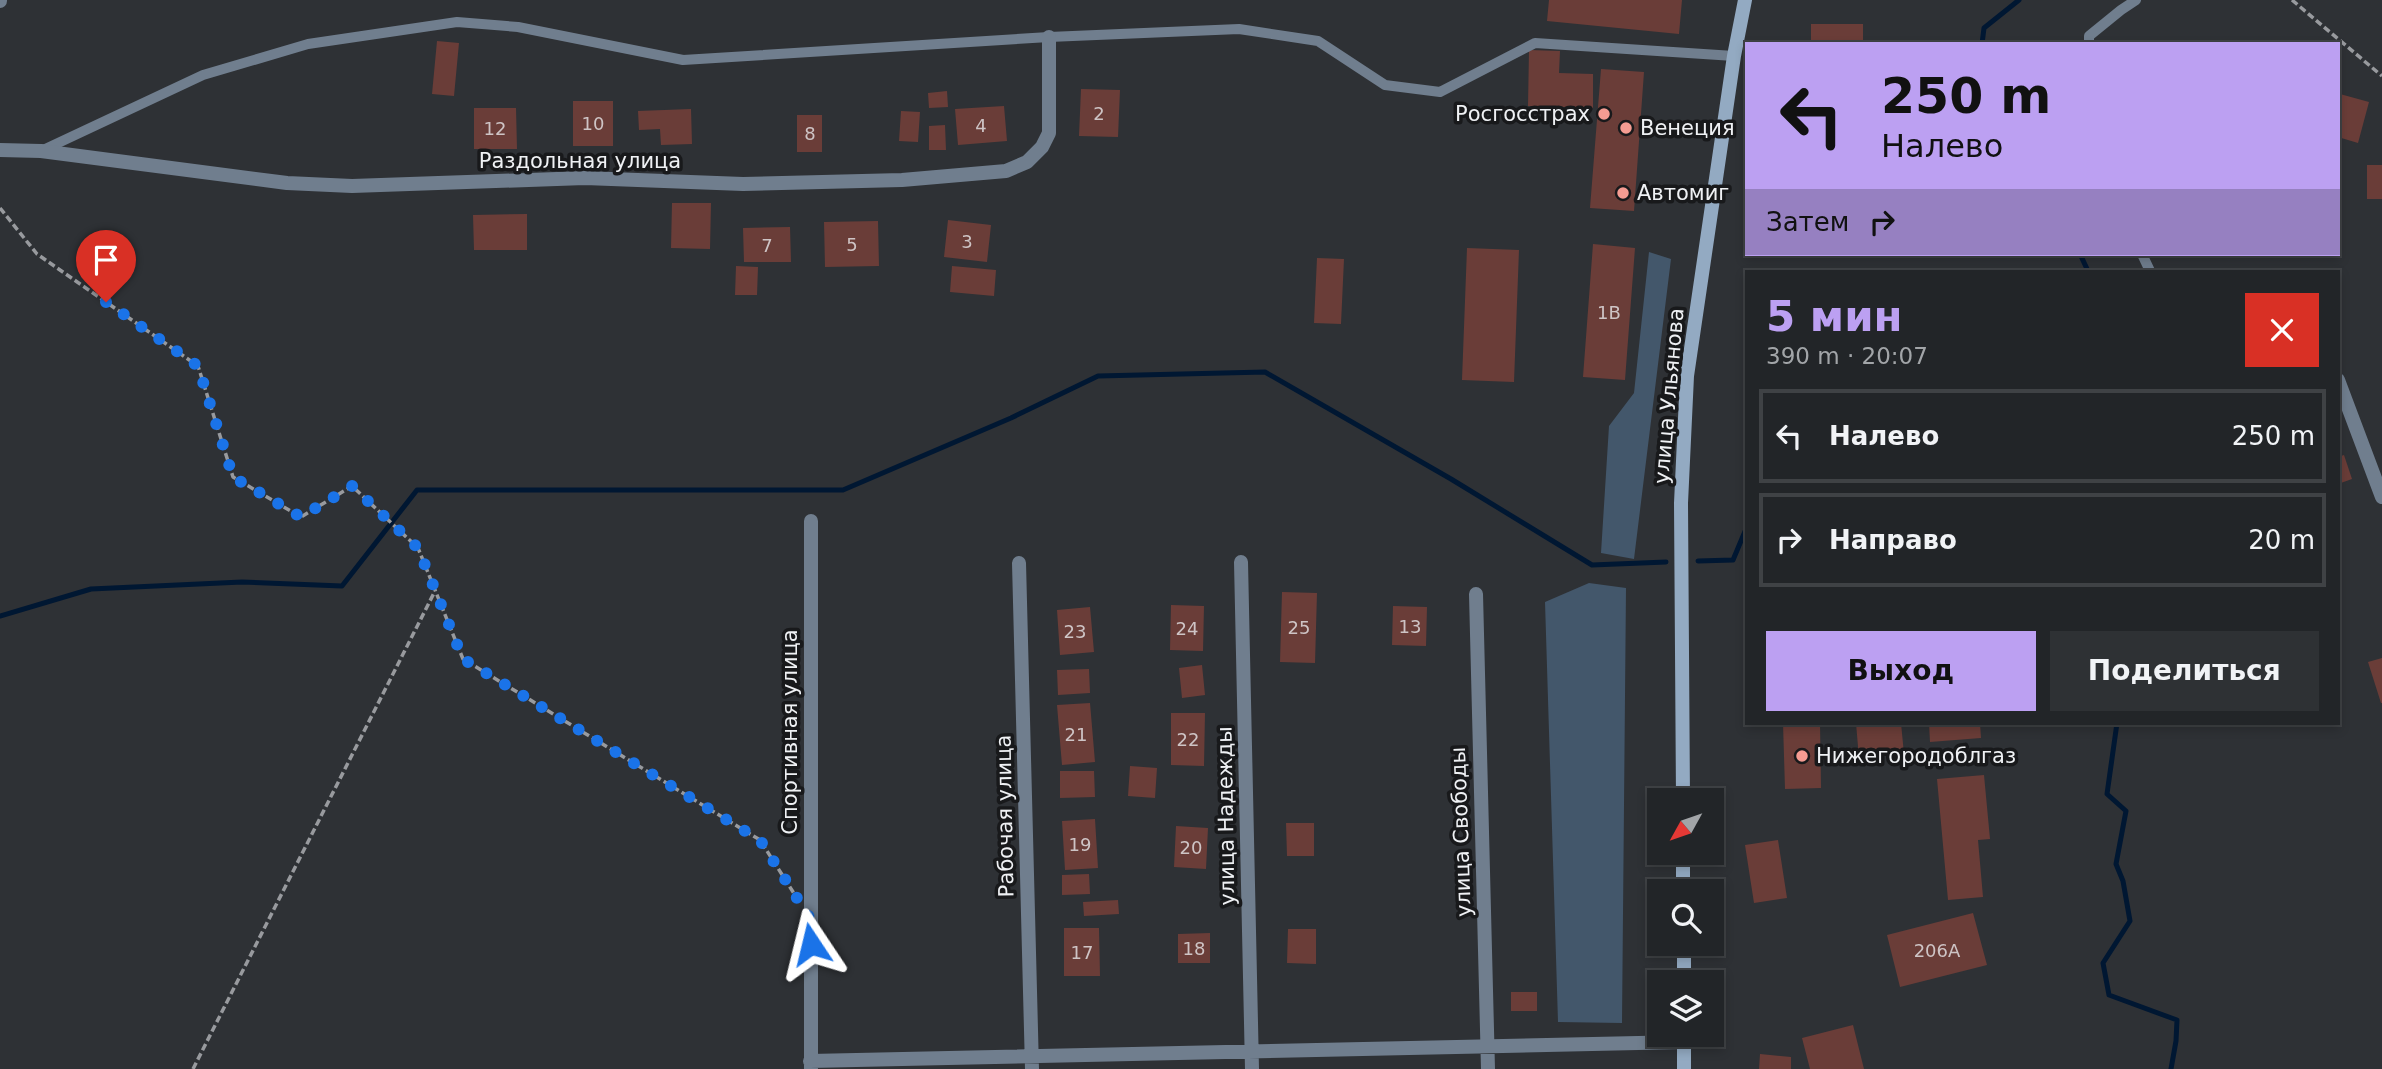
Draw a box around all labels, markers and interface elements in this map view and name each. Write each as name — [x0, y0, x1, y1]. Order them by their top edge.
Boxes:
text: 250 m — [1881, 68, 2051, 125]
icon: left — [1766, 70, 1857, 161]
place label: Росгосстрах — [1455, 102, 1590, 126]
house number: 2 — [1093, 103, 1105, 124]
marker: Росгосстрах — [1596, 106, 1612, 122]
house number: 10 — [582, 113, 604, 134]
house number: 4 — [975, 115, 987, 136]
place label: Венеция — [1640, 116, 1735, 140]
house number: 12 — [484, 118, 506, 139]
marker: Венеция — [1618, 120, 1634, 136]
house number: 8 — [804, 123, 816, 144]
text: Налево — [1881, 127, 2003, 165]
street label: Раздольная улица — [479, 149, 681, 173]
place label: Автомиг — [1637, 181, 1729, 205]
marker: Автомиг — [1615, 185, 1631, 201]
icon: right — [1863, 203, 1901, 241]
text: Затем — [1766, 207, 1849, 237]
pin — [76, 230, 136, 302]
house number: 3 — [961, 231, 973, 252]
house number: 5 — [846, 234, 858, 255]
house number: 7 — [761, 235, 773, 256]
icon: arrive — [87, 241, 125, 279]
text: 5 мин — [1766, 292, 1903, 341]
button: close — [2245, 293, 2319, 367]
house number: 1В — [1597, 302, 1621, 323]
street label: улица Ульянова — [1649, 307, 1689, 485]
text: 390 m · 20:07 — [1766, 343, 1928, 369]
icon: left — [1770, 417, 1808, 455]
text: Налево — [1829, 421, 1939, 451]
text: 250 m — [2232, 421, 2315, 451]
icon: right — [1770, 521, 1808, 559]
text: Направо — [1829, 525, 1957, 555]
text: 20 m — [2248, 525, 2315, 555]
house number: 13 — [1399, 616, 1421, 637]
house number: 25 — [1288, 617, 1310, 638]
house number: 24 — [1176, 618, 1198, 639]
house number: 23 — [1064, 621, 1086, 642]
street label: Спортивная улица — [778, 629, 802, 835]
button: Выход — [1766, 631, 2036, 711]
button: Поделиться — [2050, 631, 2319, 711]
house number: 21 — [1065, 724, 1087, 745]
street label: улица Надежды — [1212, 726, 1240, 906]
house number: 22 — [1177, 729, 1199, 750]
street label: Рабочая улица — [992, 735, 1018, 897]
place label: Нижегородоблгаз — [1816, 744, 2016, 768]
street label: улица Свободы — [1446, 747, 1476, 917]
marker: Нижегородоблгаз — [1794, 748, 1810, 764]
north arrow — [1647, 788, 1724, 864]
map controls — [1647, 788, 1724, 1047]
house number: 19 — [1069, 834, 1091, 855]
house number: 20 — [1180, 837, 1202, 858]
button: search — [1647, 879, 1724, 956]
position arrow — [774, 907, 848, 981]
house number: 18 — [1183, 938, 1205, 959]
house number: 206А — [1914, 940, 1961, 961]
house number: 17 — [1071, 942, 1093, 963]
button: layers — [1647, 970, 1724, 1047]

